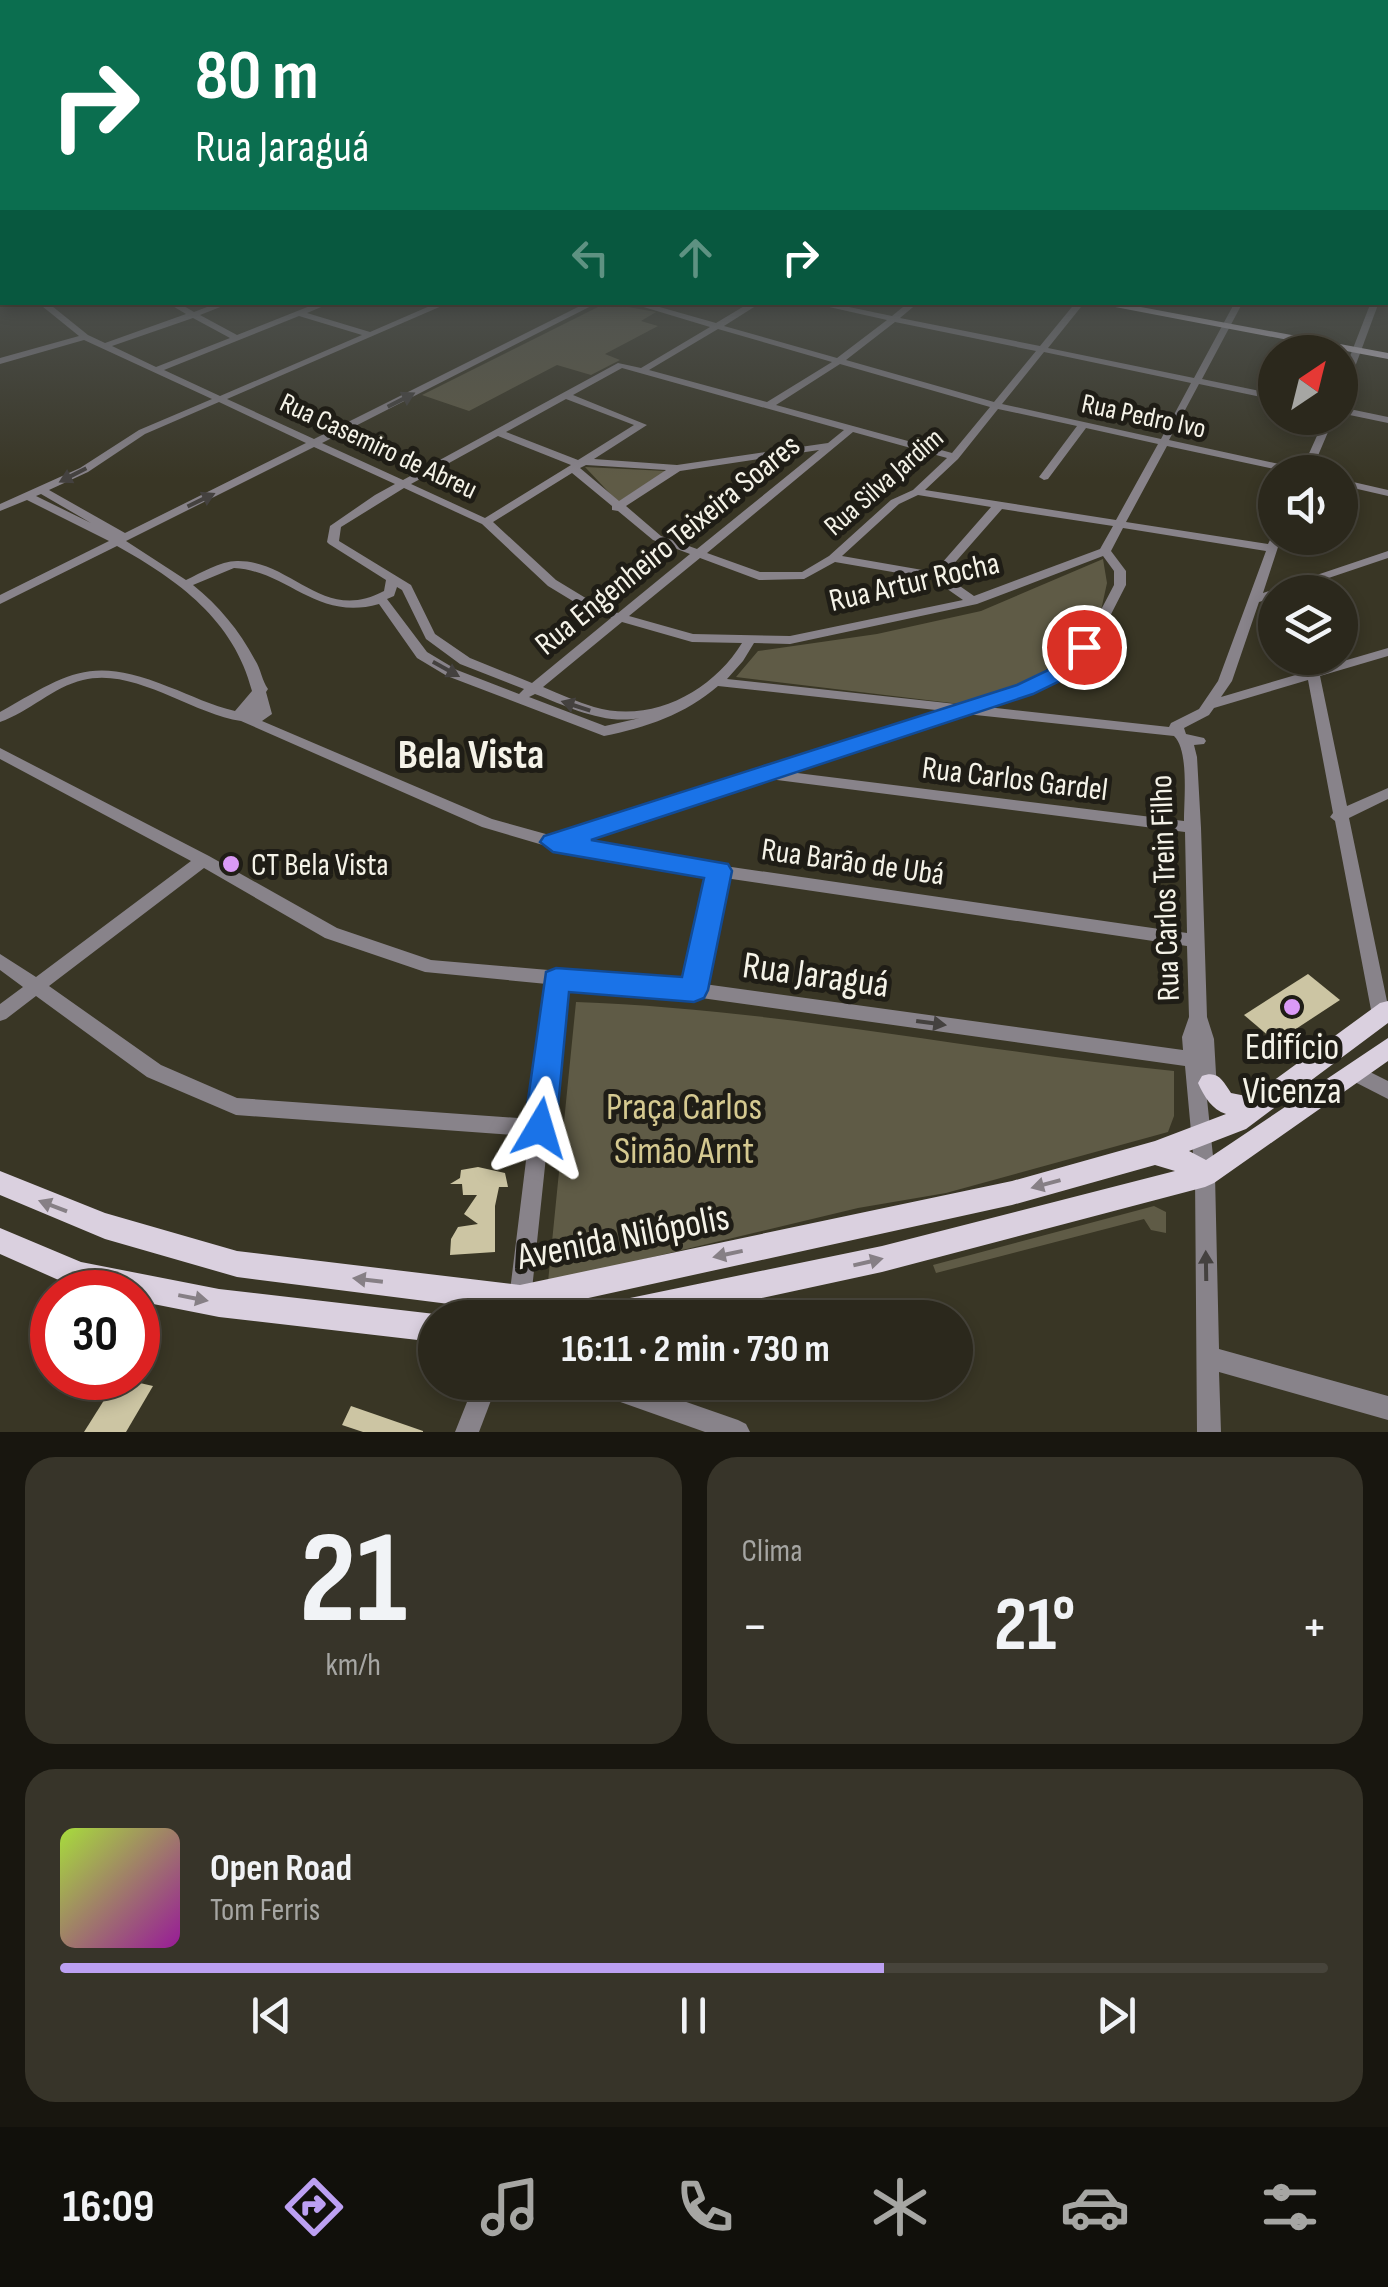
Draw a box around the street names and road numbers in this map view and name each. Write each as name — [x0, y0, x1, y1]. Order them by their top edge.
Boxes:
street label: Rua Casemiro de Abreu — [275, 386, 482, 506]
street label: Rua Pedro Ivo — [1079, 387, 1209, 446]
street label: Rua Silva Jardim — [818, 421, 950, 543]
street label: Rua Engenheiro Teixeira Soares — [528, 426, 808, 664]
street label: Rua Artur Rocha — [825, 544, 1003, 621]
street label: Rua Carlos Gardel — [920, 749, 1110, 810]
street label: Rua Carlos Trein Filho — [1142, 774, 1189, 1002]
street label: Rua Barão de Ubá — [759, 830, 947, 895]
street label: Rua Jaraguá — [740, 943, 892, 1008]
street label: Avenida Nilópolis — [513, 1195, 733, 1280]

